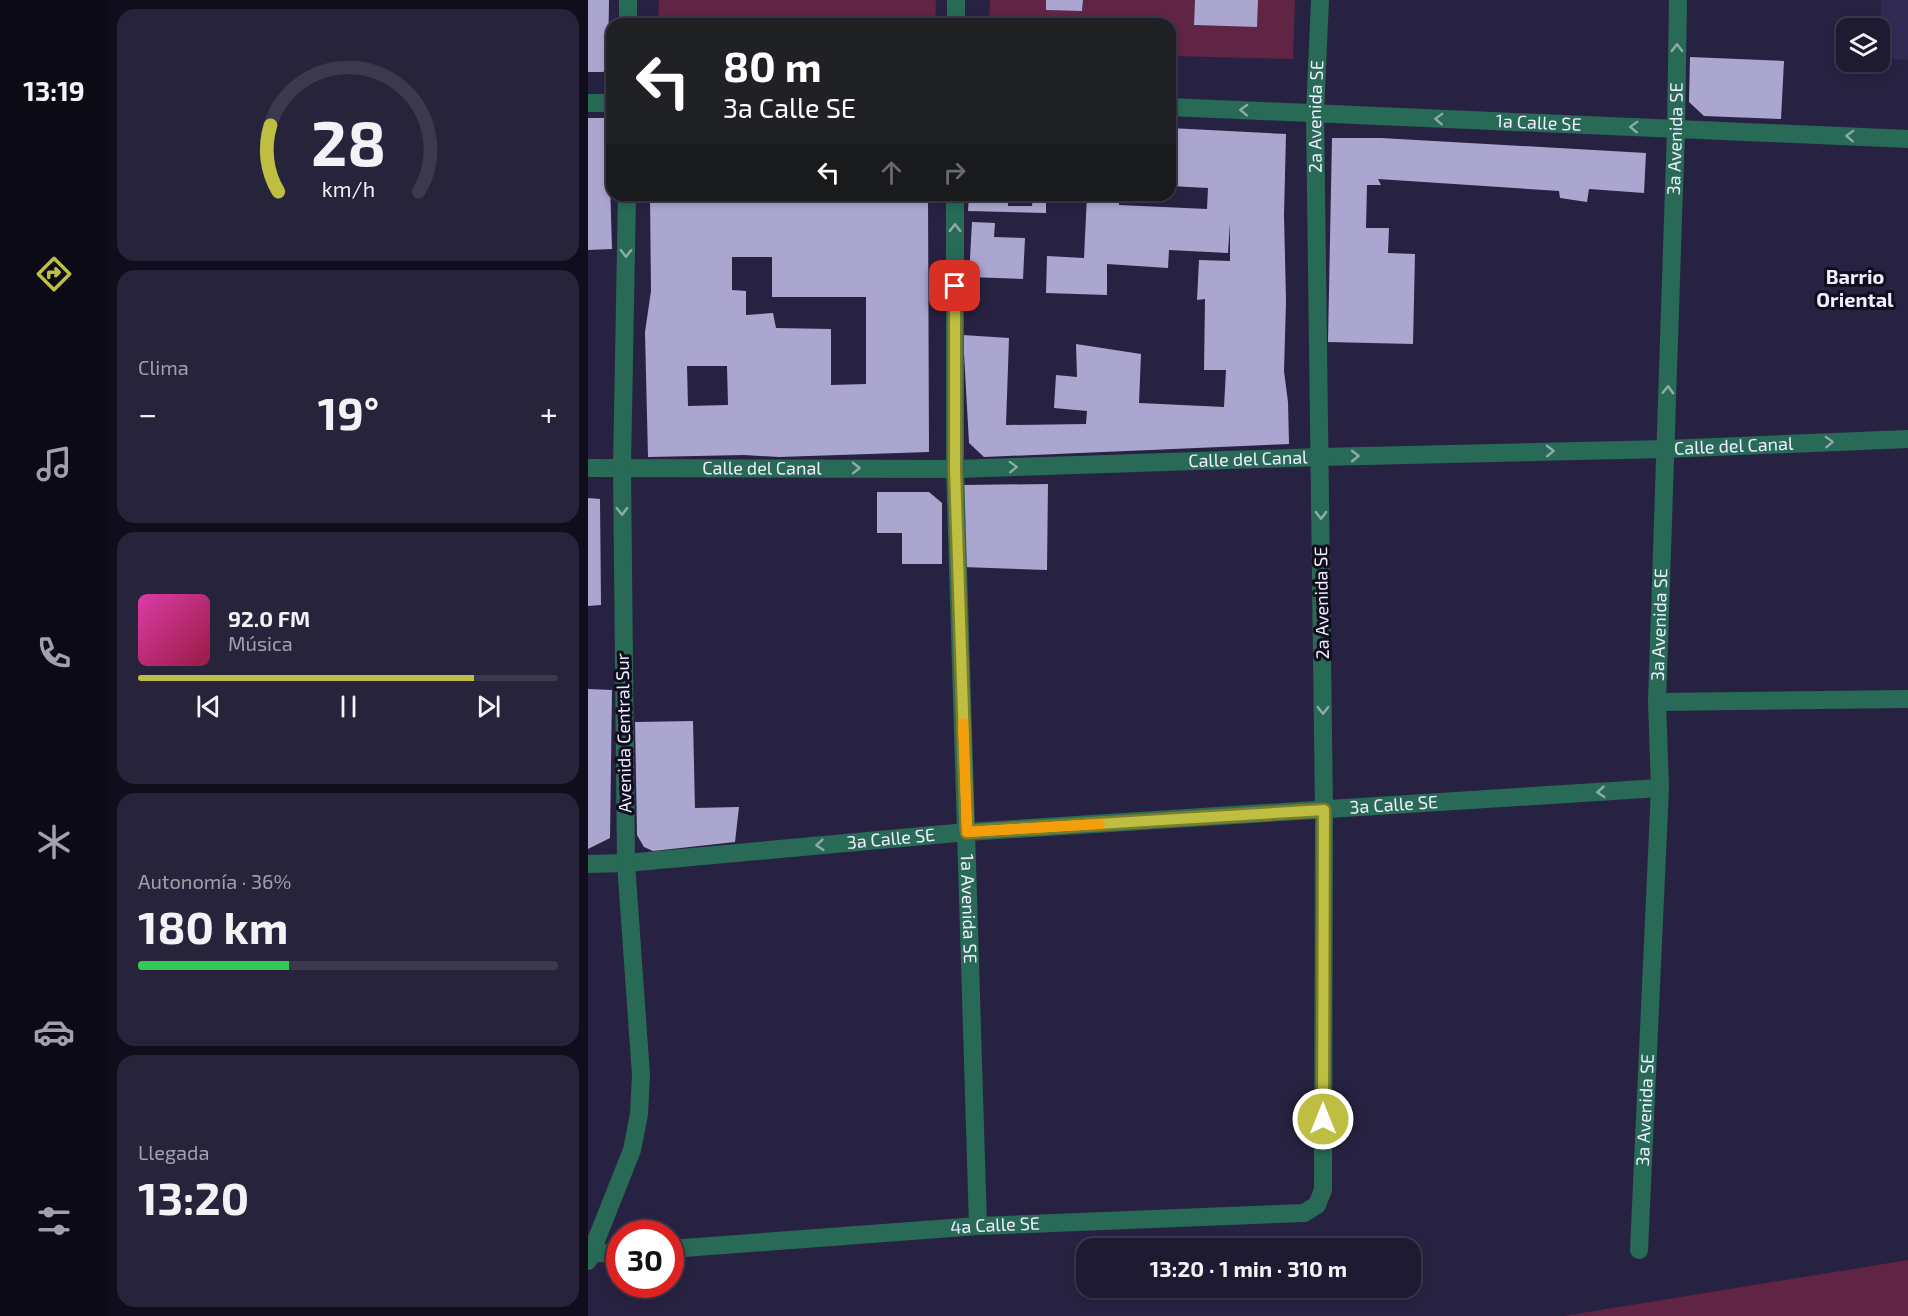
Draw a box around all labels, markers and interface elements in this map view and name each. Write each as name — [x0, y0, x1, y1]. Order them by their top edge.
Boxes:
map controls — [1836, 18, 1890, 72]
button: layers — [1836, 18, 1890, 72]
text: 80 m — [723, 40, 822, 90]
icon: left — [624, 42, 702, 120]
one-way arrow — [1671, 44, 1683, 53]
street label: 2a Avenida SE — [1303, 60, 1327, 173]
text: 13:19 — [23, 74, 85, 106]
street label: 3a Avenida SE — [1662, 82, 1687, 196]
text: 3a Calle SE — [723, 91, 856, 123]
text: 28 — [310, 104, 386, 179]
one-way arrow — [1240, 104, 1249, 117]
street label: 1a Calle SE — [1495, 109, 1582, 135]
one-way arrow — [1434, 112, 1443, 125]
one-way arrow — [1629, 120, 1638, 133]
one-way arrow — [1845, 130, 1854, 143]
icon: left — [812, 156, 845, 189]
icon: ahead — [875, 156, 908, 189]
icon: right — [938, 156, 971, 189]
text: km/h — [321, 177, 375, 202]
one-way arrow — [949, 223, 961, 232]
one-way arrow — [620, 249, 632, 258]
icon: directions — [33, 253, 75, 295]
pin — [929, 260, 980, 311]
district label: Barrio Oriental — [1816, 264, 1894, 311]
icon: arrive — [938, 269, 971, 302]
text: Clima — [138, 355, 189, 379]
text: 19° — [318, 385, 379, 439]
one-way arrow — [1662, 386, 1674, 395]
text: − — [138, 393, 157, 433]
text: + — [540, 393, 558, 433]
street label: Calle del Canal — [1674, 432, 1794, 459]
one-way arrow — [1825, 436, 1834, 448]
icon: music — [33, 443, 75, 485]
street label: Calle del Canal — [1188, 445, 1308, 471]
one-way arrow — [1546, 445, 1555, 458]
one-way arrow — [1351, 450, 1360, 462]
street label: Calle del Canal — [702, 456, 822, 479]
one-way arrow — [1009, 460, 1018, 473]
one-way arrow — [852, 462, 861, 474]
one-way arrow — [616, 507, 628, 516]
one-way arrow — [1315, 511, 1327, 520]
street label: 2a Avenida SE — [1309, 546, 1333, 660]
street label: 3a Avenida SE — [1646, 568, 1671, 681]
text: 92.0 FM — [228, 605, 310, 631]
text: Música — [228, 631, 293, 655]
icon: phone — [33, 632, 75, 674]
street label: Avenida Central Sur — [611, 653, 635, 813]
icon: previous — [192, 690, 225, 723]
icon: pause — [332, 690, 365, 723]
icon: next — [472, 690, 505, 723]
one-way arrow — [1317, 706, 1329, 715]
one-way arrow — [1597, 785, 1606, 798]
street label: 3a Calle SE — [1349, 790, 1439, 818]
icon: climate — [33, 821, 75, 863]
street label: 3a Calle SE — [846, 823, 936, 853]
one-way arrow — [815, 838, 825, 851]
street label: 1a Avenida SE — [957, 853, 982, 964]
text: Autonomía · 36% — [138, 869, 291, 893]
text: 180 km — [138, 899, 288, 953]
icon: car — [33, 1011, 75, 1053]
street label: 3a Avenida SE — [1631, 1053, 1658, 1167]
position arrow — [1291, 1087, 1355, 1151]
text: Llegada — [138, 1140, 209, 1164]
text: 13:20 — [138, 1170, 249, 1224]
icon: filters — [33, 1200, 75, 1242]
street label: 4a Calle SE — [949, 1212, 1040, 1238]
speed limit sign: 30 — [606, 1220, 684, 1298]
text: 13:20 · 1 min · 310 m — [1150, 1255, 1347, 1281]

